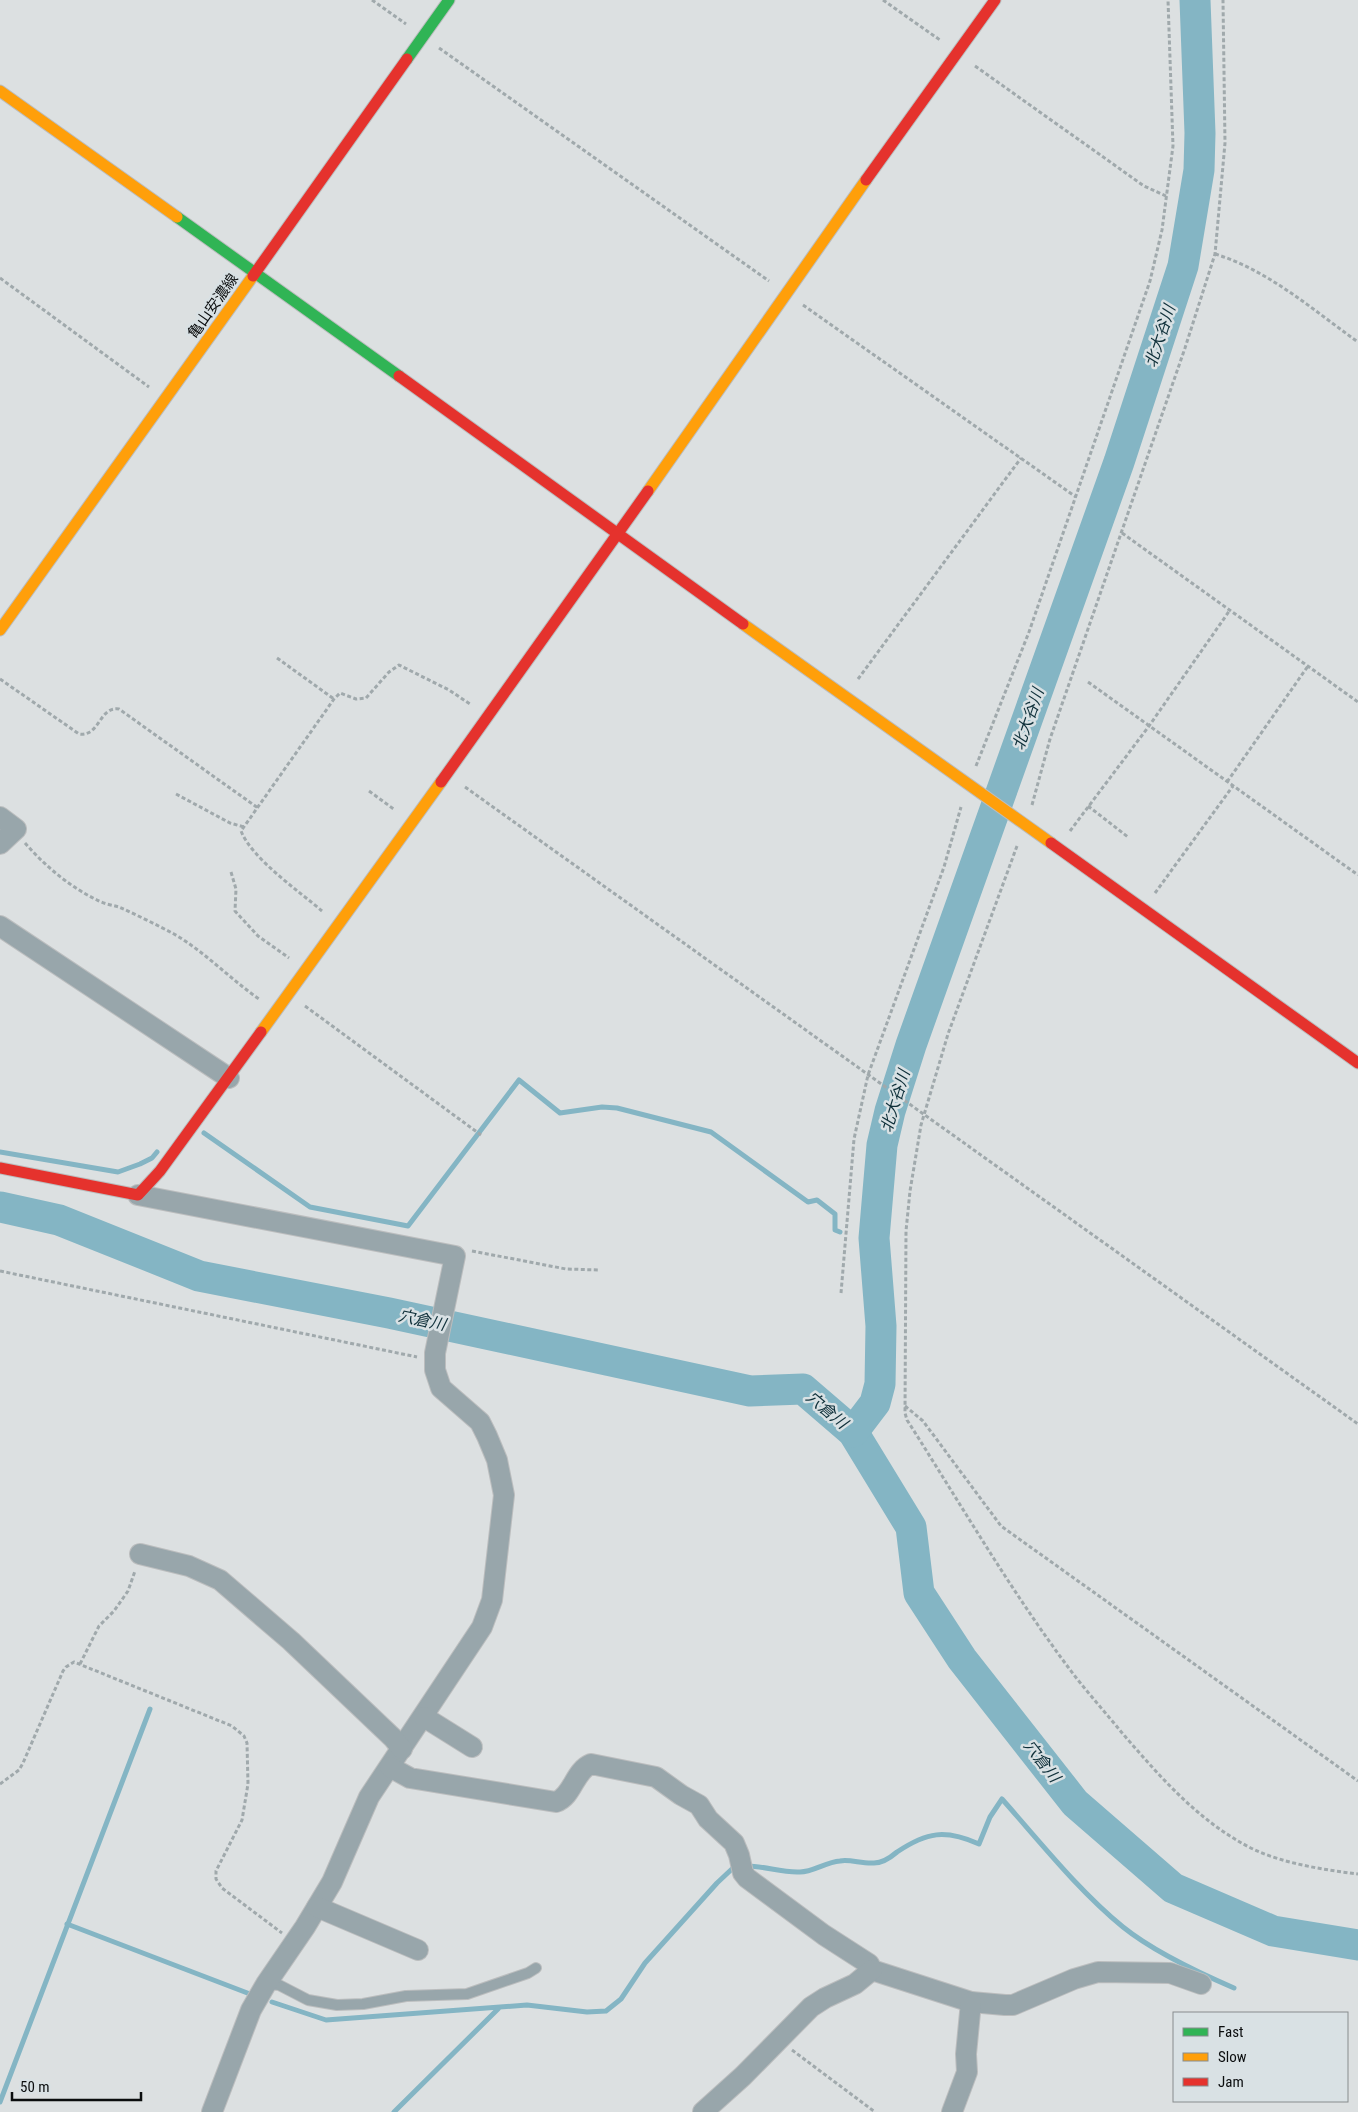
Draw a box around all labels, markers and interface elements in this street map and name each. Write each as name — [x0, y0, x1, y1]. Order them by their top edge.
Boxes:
street label: 亀山安濃線 — [184, 270, 242, 342]
water label: 北大谷川 — [1141, 301, 1180, 369]
water label: 北大谷川 — [1009, 684, 1048, 752]
water label: 北大谷川 — [877, 1066, 914, 1134]
water label: 穴倉川 — [397, 1306, 449, 1335]
water label: 穴倉川 — [803, 1387, 853, 1434]
water label: 穴倉川 — [1020, 1736, 1065, 1787]
legend — [1173, 2012, 1348, 2102]
text: Fast — [1218, 2023, 1243, 2041]
text: Slow — [1218, 2048, 1247, 2066]
scale bar — [12, 2070, 141, 2102]
text: Jam — [1218, 2073, 1244, 2091]
text: 50 m — [20, 2078, 50, 2096]

